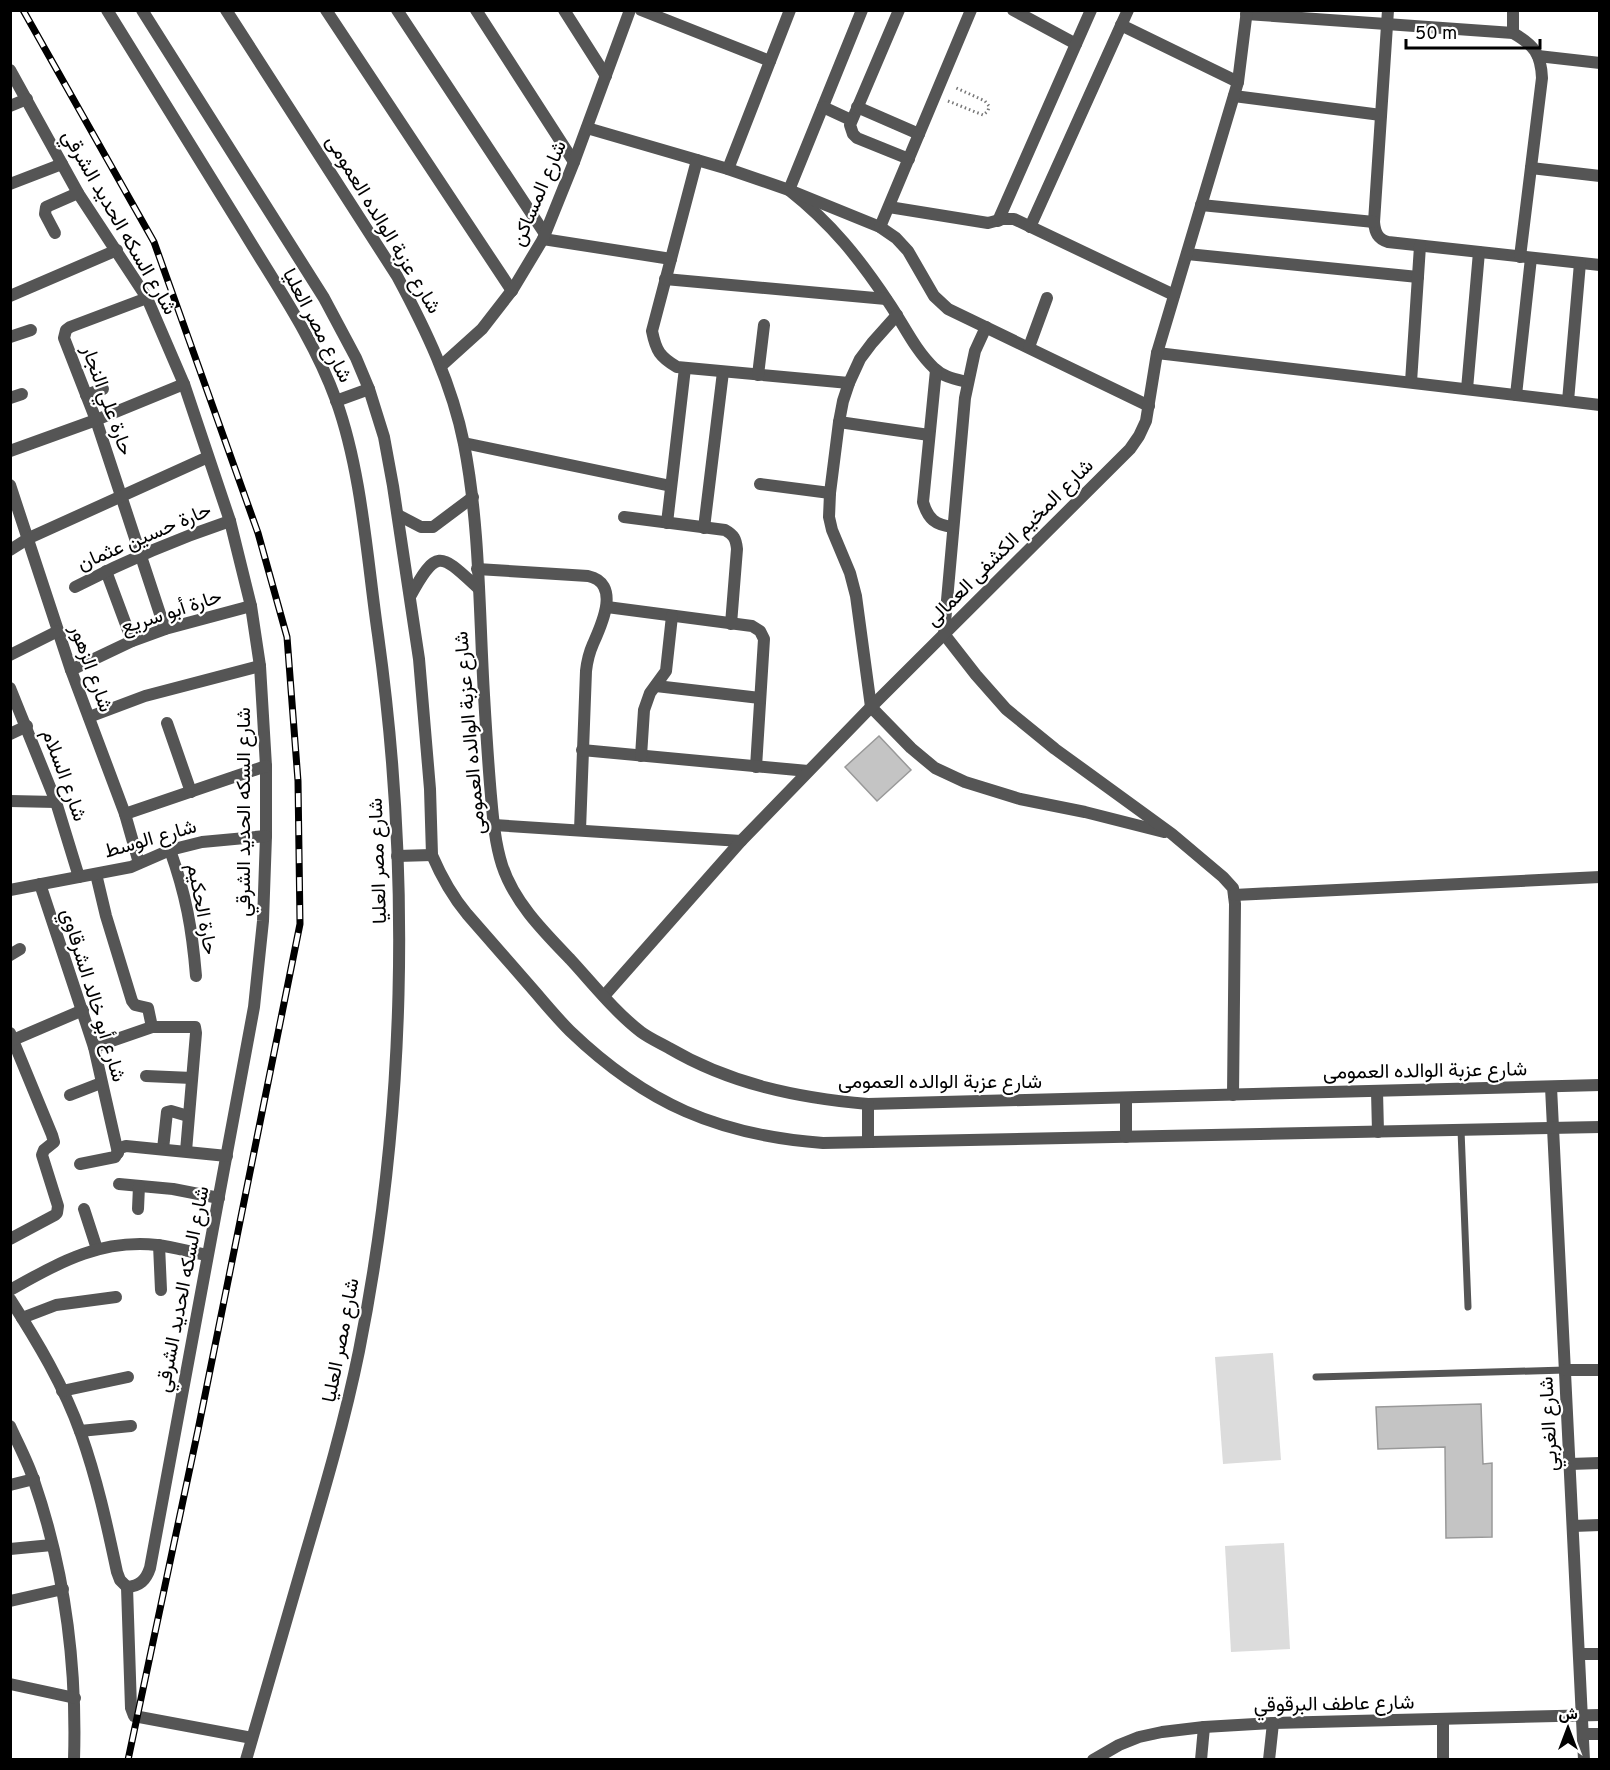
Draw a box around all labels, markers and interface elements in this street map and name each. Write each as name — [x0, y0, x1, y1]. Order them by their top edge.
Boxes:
scale bar — [1406, 12, 1540, 50]
text: 50 m — [1415, 23, 1457, 46]
street label: شارع السكه الحديد الشرقي — [53, 126, 182, 321]
street label: شارع عزبة الوالده العمومى — [319, 131, 446, 319]
street label: شارع المساكن — [506, 137, 574, 251]
street label: شارع مصر العليا — [275, 264, 357, 388]
street label: حارة علي النجار — [72, 341, 138, 460]
street label: شارع المخيم الكشفى العمالى — [921, 454, 1100, 633]
street label: حارة حسين عثمان — [74, 498, 216, 578]
street label: حارة أبو سريع — [118, 584, 226, 641]
street label: شارع الزهور — [62, 620, 118, 716]
street label: شارع عزبة الوالده العمومى — [449, 630, 493, 836]
street label: شارع السكه الحديد الشرقي — [232, 707, 260, 917]
street label: شارع السلام — [34, 726, 92, 825]
street label: شارع مصر العليا — [364, 798, 394, 924]
street label: شارع الوسط — [101, 814, 200, 866]
street label: حارة الحكيم — [179, 862, 223, 957]
street label: شارع أبو خالد الشرقاوي — [51, 906, 131, 1086]
street label: شارع عزبة الوالده العمومى — [1323, 1057, 1527, 1087]
street label: شارع عزبة الوالده العمومى — [838, 1070, 1042, 1096]
street label: شارع السكه الحديد الشرقي — [151, 1184, 219, 1395]
street label: شارع مصر العليا — [317, 1276, 367, 1405]
street label: شارع الغربي — [1535, 1376, 1567, 1472]
street label: شارع عاطف البرقوقي — [1253, 1691, 1415, 1721]
north arrow — [1538, 1698, 1598, 1758]
text: ش — [1558, 1705, 1578, 1725]

